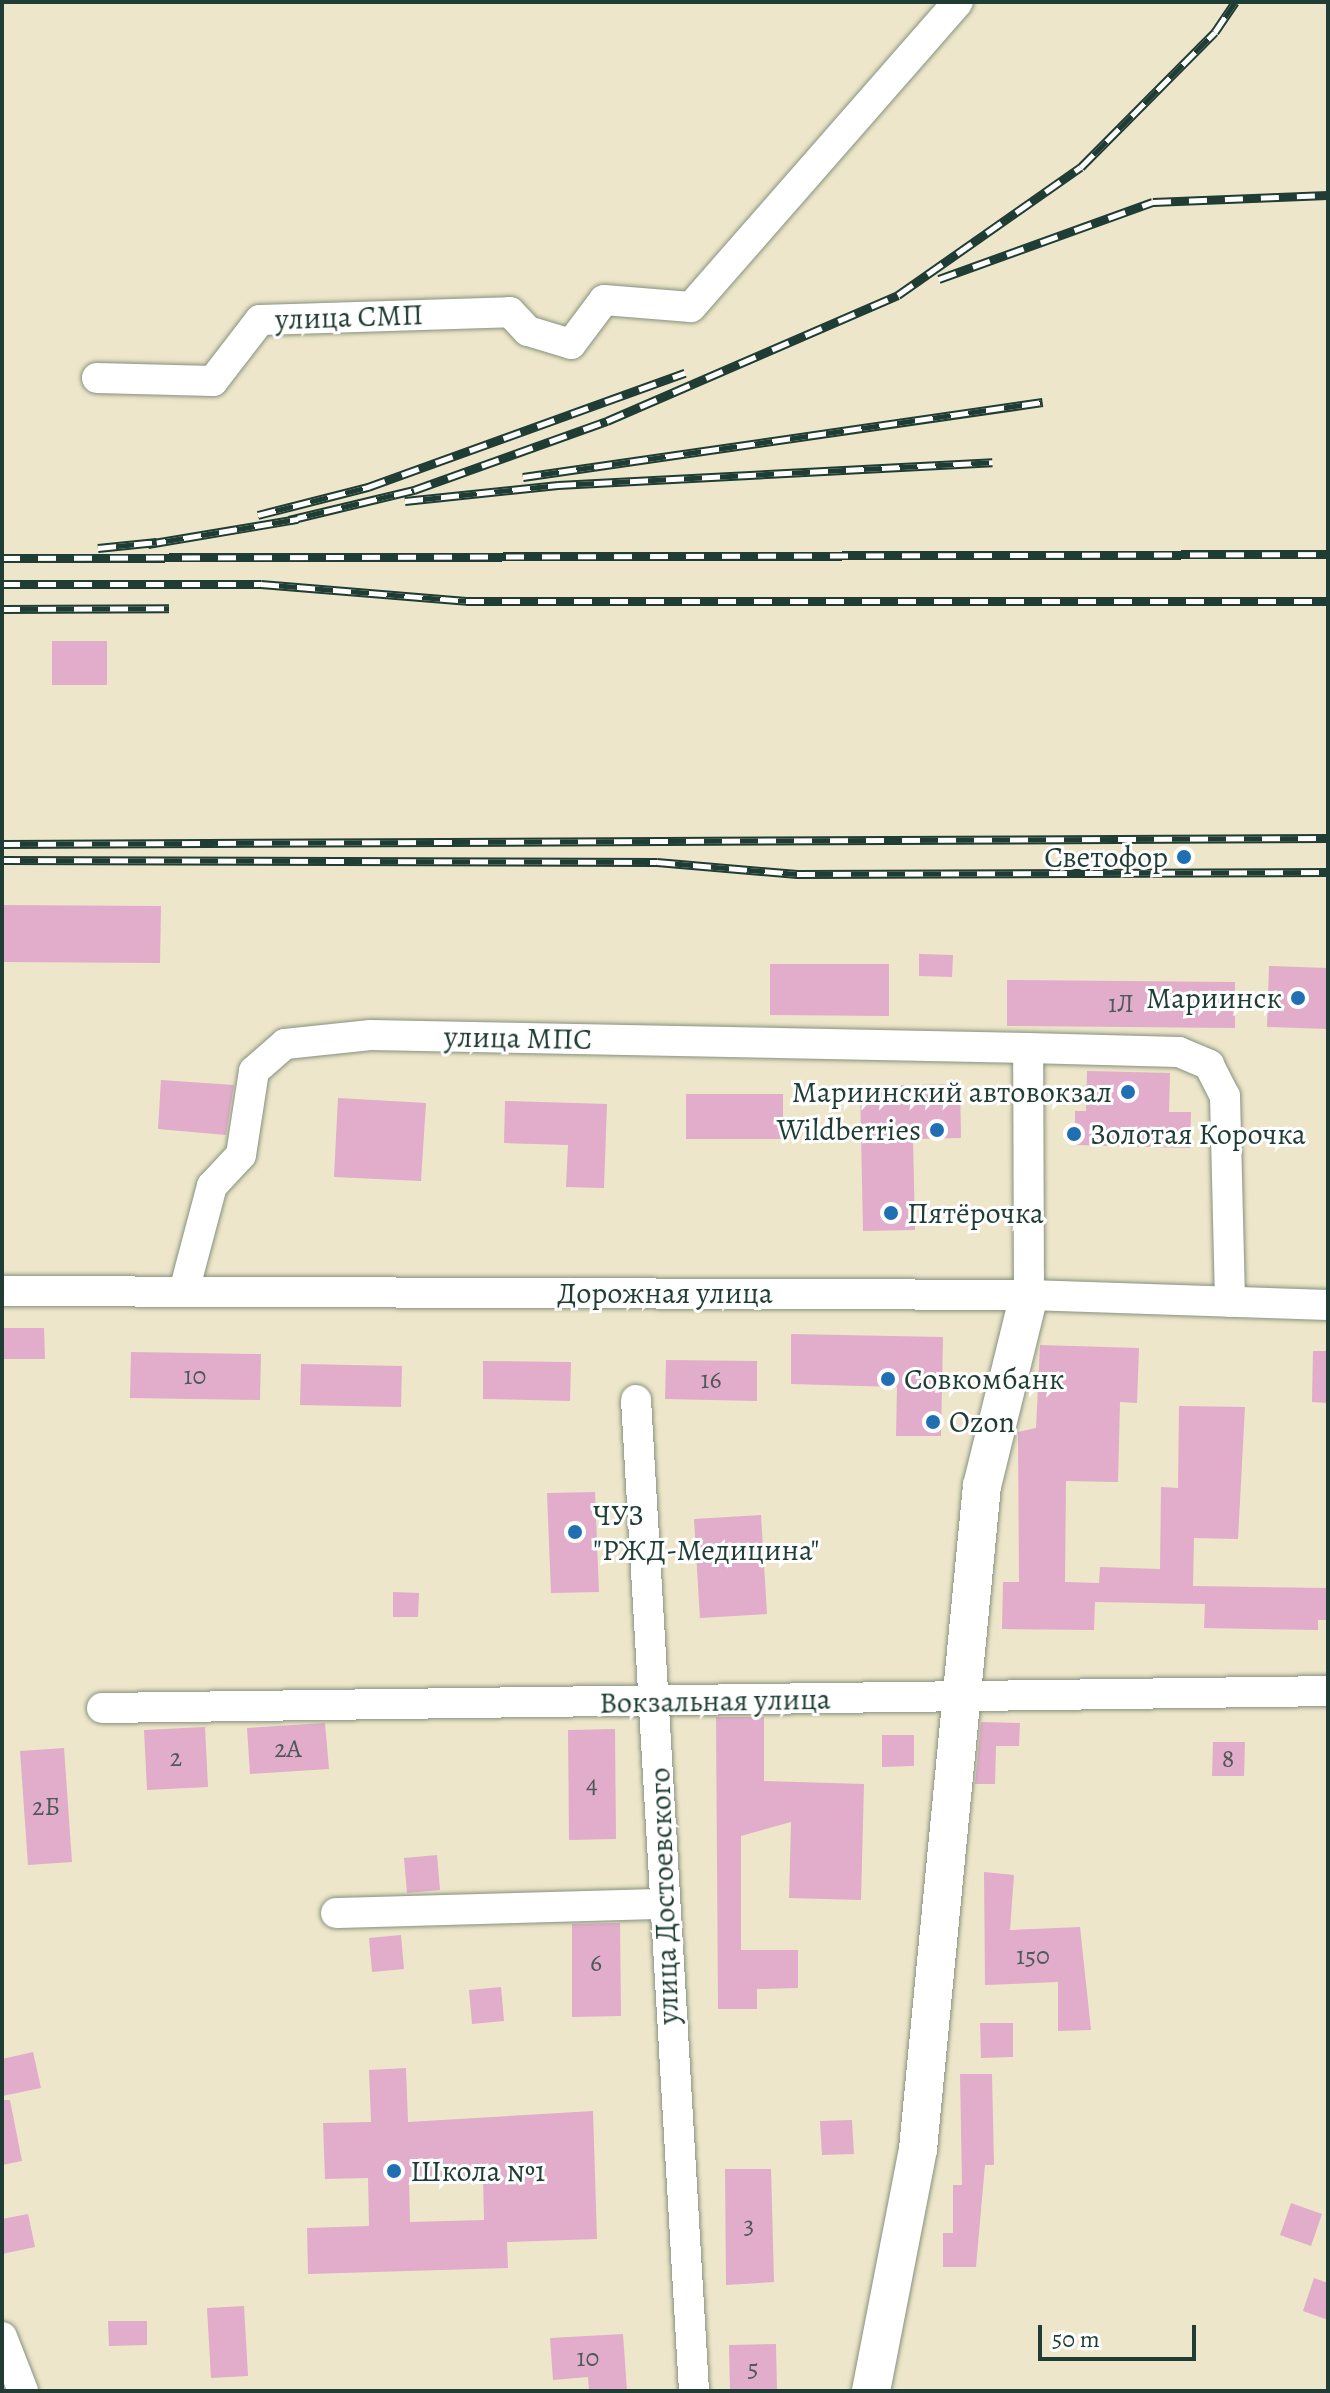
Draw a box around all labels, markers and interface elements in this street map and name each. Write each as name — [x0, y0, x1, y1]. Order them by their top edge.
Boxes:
street label: улица СМП — [274, 296, 424, 338]
place label: Светофор — [1044, 839, 1168, 875]
marker: Светофор — [1175, 848, 1193, 866]
place label: Мариинск — [1146, 980, 1282, 1016]
house number: 1Л — [1108, 988, 1134, 1020]
marker: Мариинск — [1289, 989, 1307, 1007]
street label: улица МПС — [444, 1019, 592, 1057]
place label: Мариинский автовокзал — [792, 1074, 1112, 1110]
marker: Мариинский автовокзал — [1119, 1083, 1137, 1101]
place label: Wildberries — [777, 1112, 921, 1148]
place label: Золотая Корочка — [1090, 1116, 1306, 1152]
marker: Wildberries — [928, 1121, 946, 1139]
marker: Золотая Корочка — [1065, 1125, 1083, 1143]
place label: Пятёрочка — [907, 1195, 1044, 1231]
marker: Пятёрочка — [882, 1204, 900, 1222]
street label: Дорожная улица — [557, 1275, 773, 1311]
house number: 10 — [184, 1360, 206, 1392]
place label: Совкомбанк — [904, 1361, 1064, 1397]
house number: 16 — [701, 1364, 721, 1396]
marker: Совкомбанк — [879, 1370, 897, 1388]
place label: Ozon — [949, 1404, 1015, 1440]
marker: Ozon — [924, 1413, 942, 1431]
place label: ЧУЗ "РЖД-Медицина" — [593, 1497, 819, 1568]
marker: ЧУЗ "РЖД-Медицина" — [564, 1521, 586, 1543]
street label: Вокзальная улица — [599, 1681, 831, 1721]
house number: 2А — [274, 1733, 302, 1765]
house number: 2 — [170, 1742, 182, 1774]
house number: 8 — [1222, 1743, 1234, 1775]
street label: улица Достоевского — [642, 1767, 686, 2025]
house number: 4 — [586, 1769, 598, 1801]
house number: 2Б — [32, 1791, 60, 1823]
house number: 150 — [1016, 1940, 1050, 1972]
house number: 6 — [590, 1947, 602, 1979]
place label: Школа №1 — [410, 2153, 545, 2189]
marker: Школа №1 — [385, 2162, 403, 2180]
house number: 3 — [744, 2209, 754, 2241]
scale bar — [1042, 2309, 1200, 2359]
text: 50 m — [1052, 2323, 1100, 2355]
house number: 10 — [577, 2342, 599, 2374]
house number: 5 — [747, 2352, 759, 2384]

